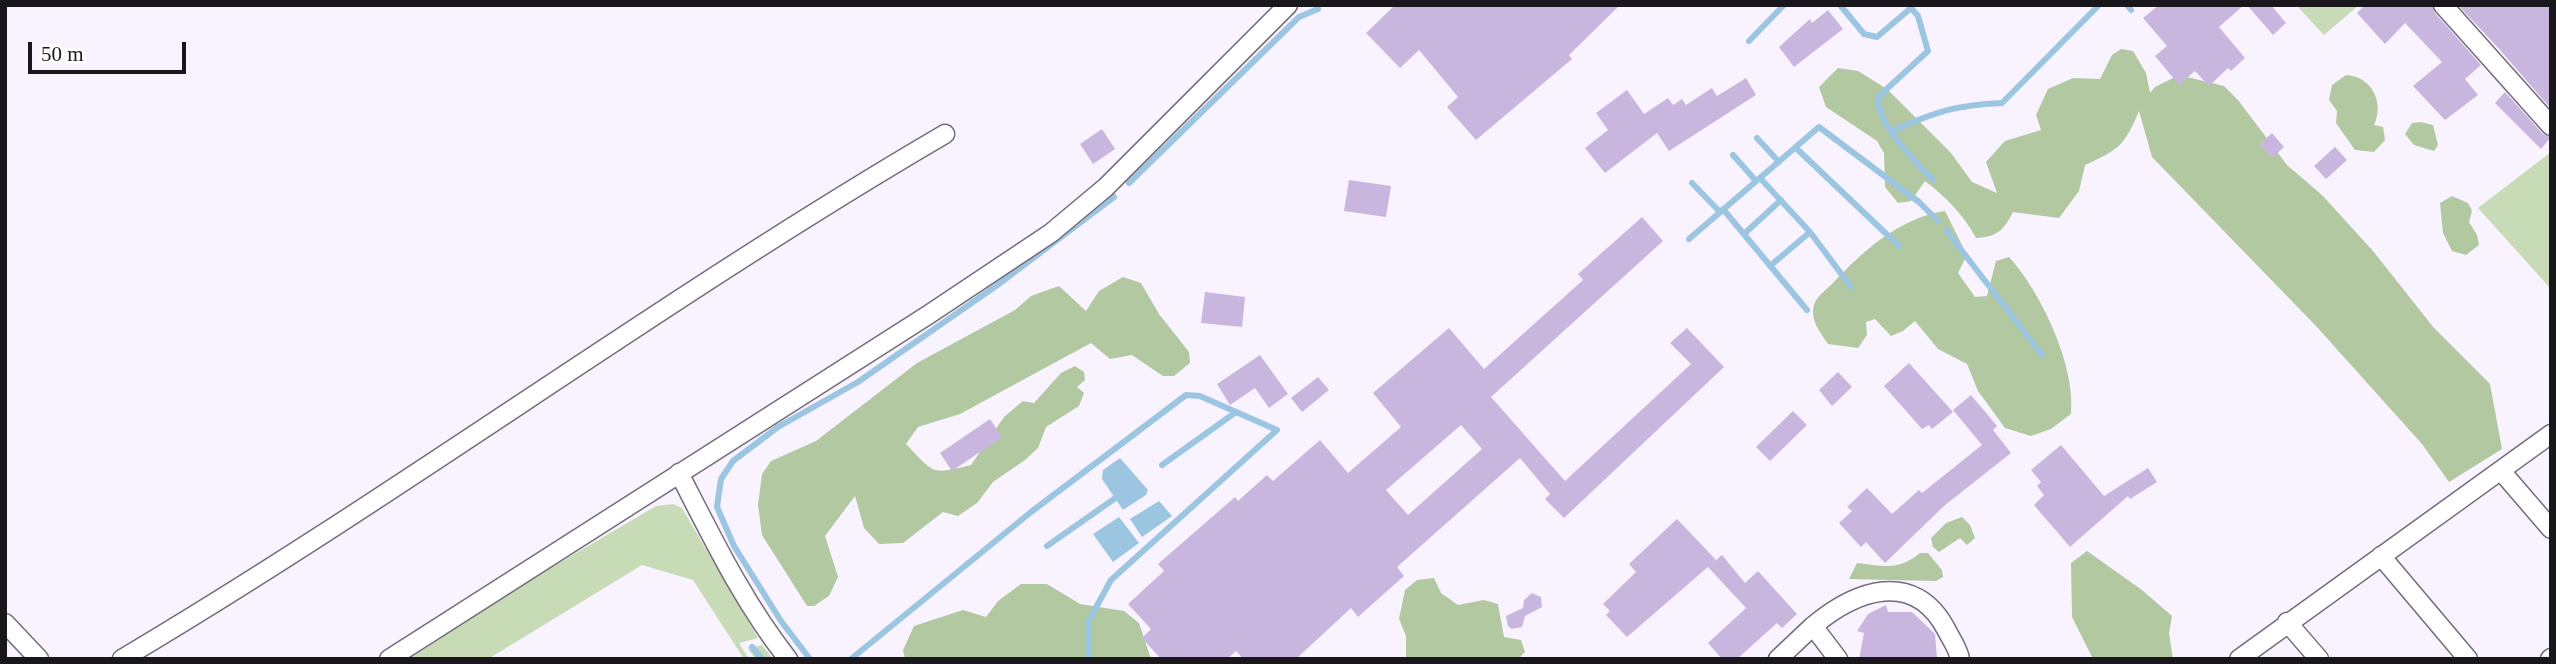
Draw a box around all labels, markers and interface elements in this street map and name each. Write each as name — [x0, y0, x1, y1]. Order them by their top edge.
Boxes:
scale bar — [32, 28, 189, 72]
text: 50 m — [41, 42, 84, 66]

